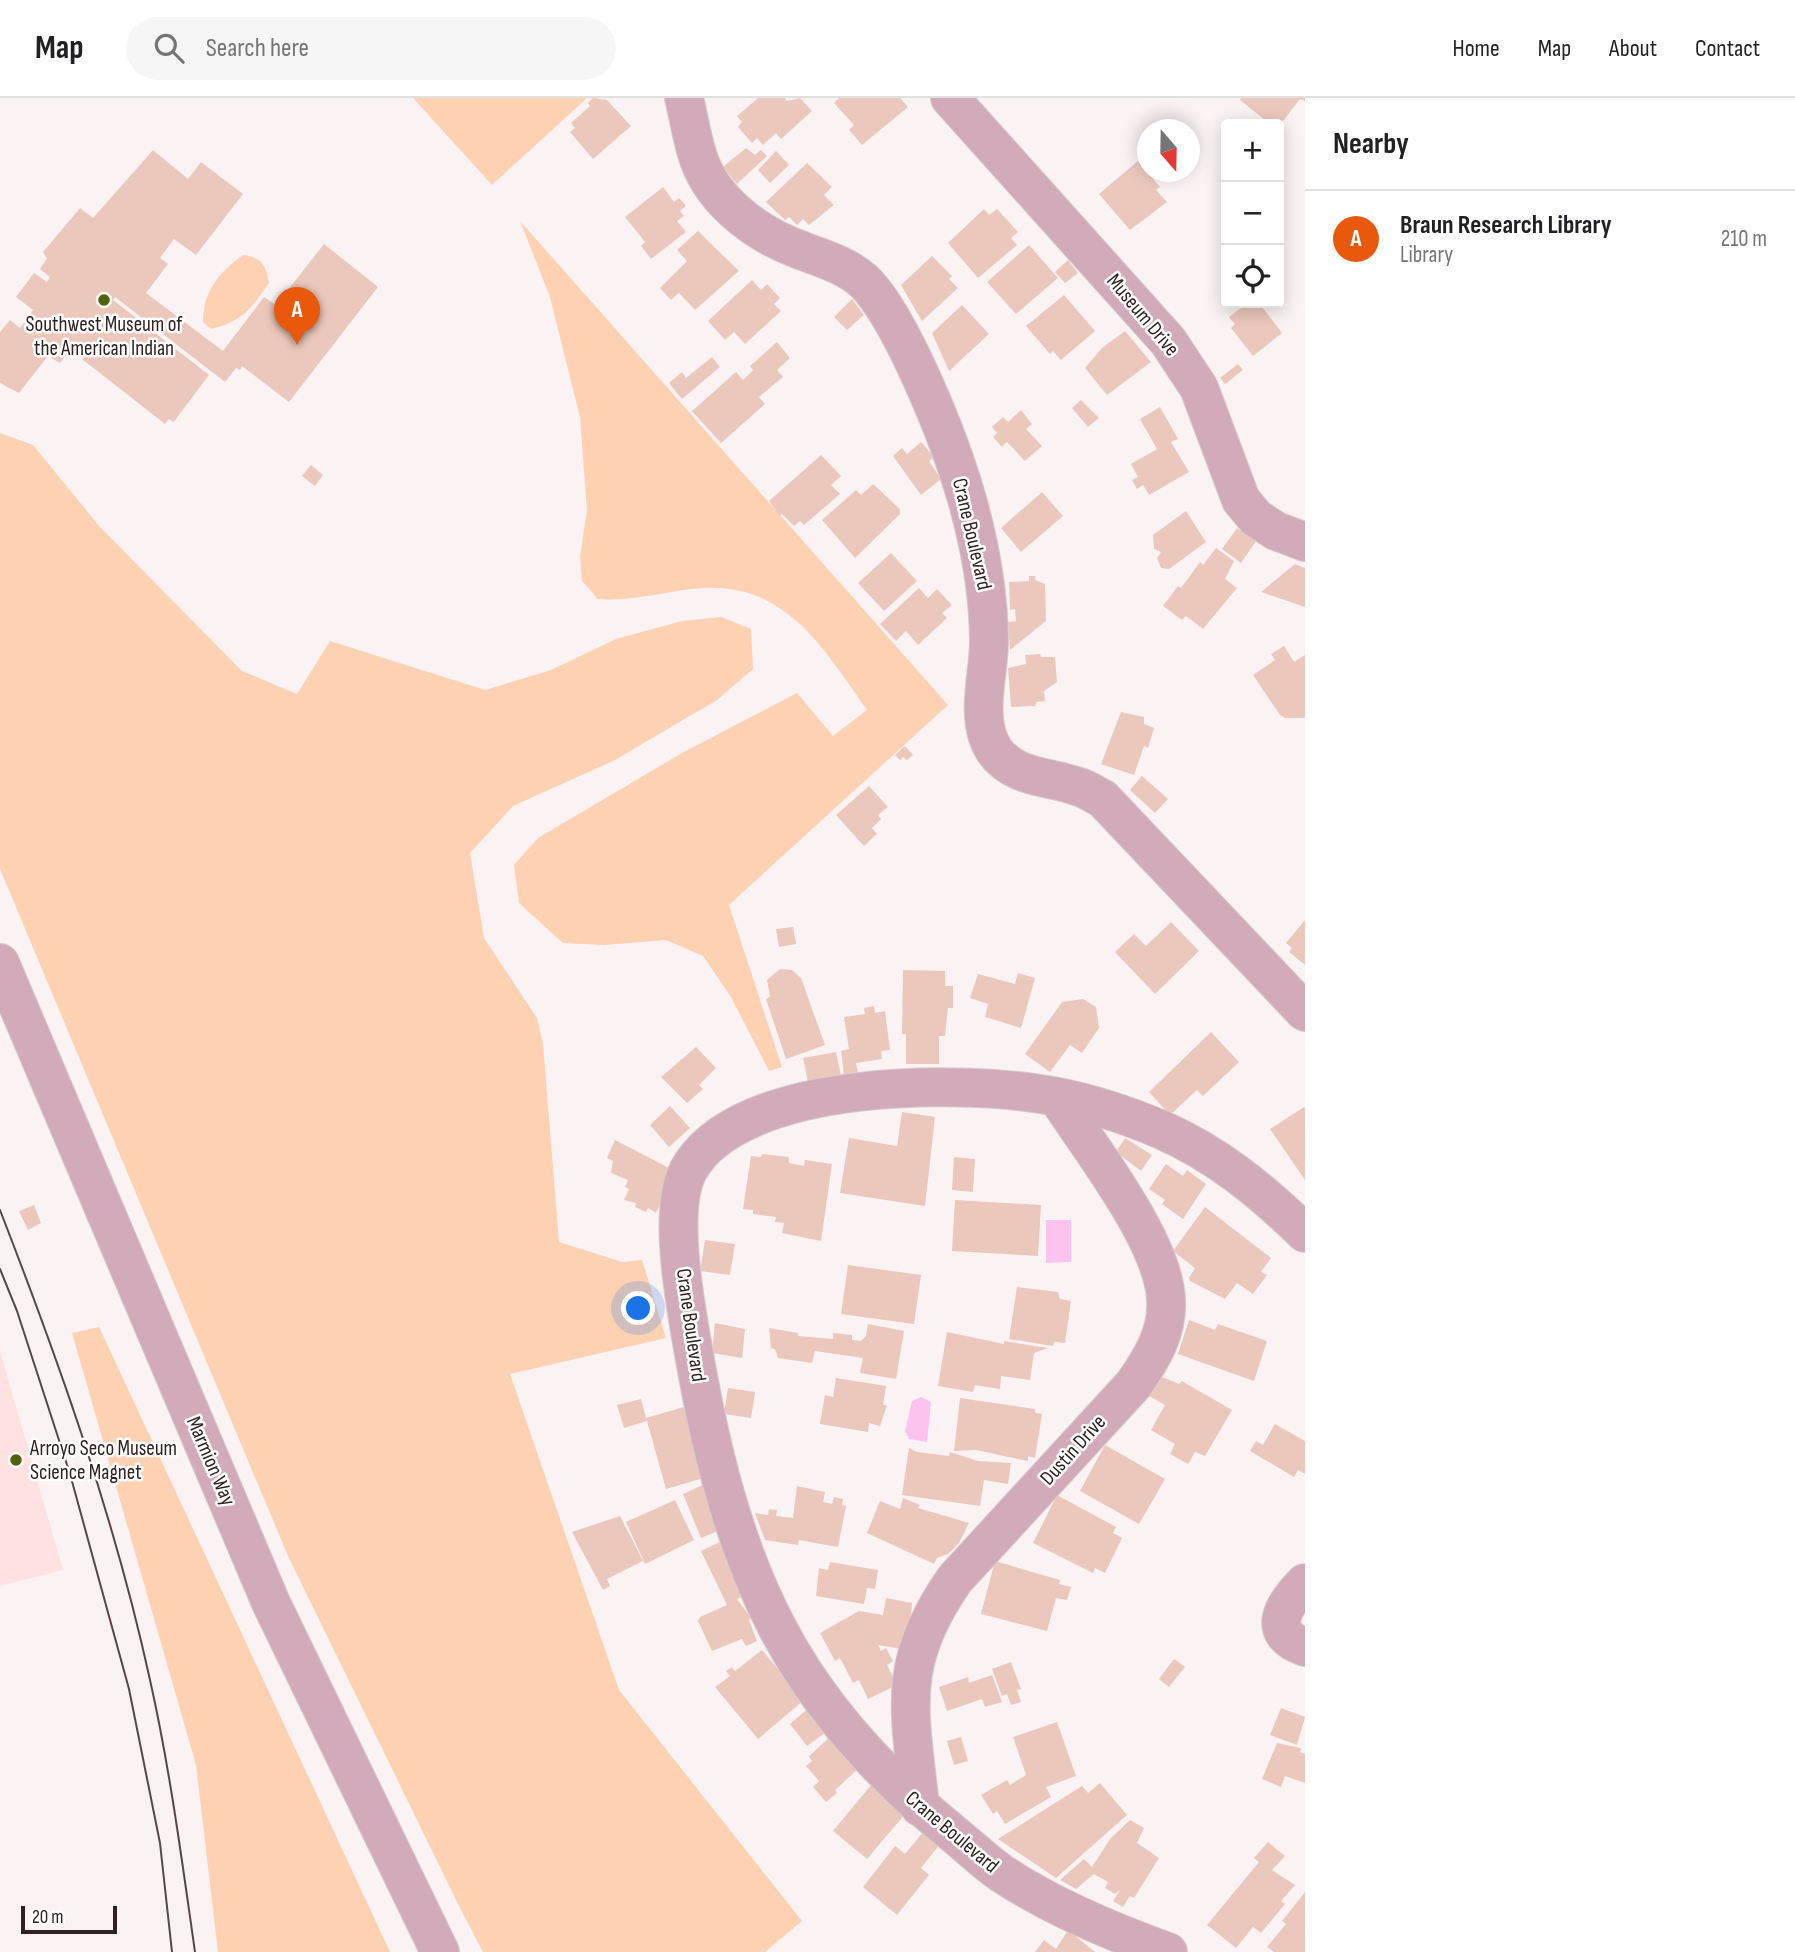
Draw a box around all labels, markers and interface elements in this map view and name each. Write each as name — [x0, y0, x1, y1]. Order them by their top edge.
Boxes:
search box — [126, 17, 616, 80]
text: Map — [35, 28, 84, 68]
icon: search — [150, 29, 188, 67]
text: Search here — [206, 33, 309, 64]
text: Home — [1452, 34, 1500, 63]
text: Map — [1538, 34, 1571, 63]
text: About — [1609, 34, 1657, 63]
text: Contact — [1695, 34, 1760, 63]
north arrow — [1137, 119, 1200, 182]
map controls — [1221, 119, 1284, 308]
button: + — [1221, 119, 1284, 182]
text: Nearby — [1333, 126, 1409, 162]
button: − — [1221, 182, 1284, 245]
text: Braun Research Library — [1400, 210, 1612, 241]
text: A — [1351, 225, 1361, 253]
text: 210 m — [1721, 225, 1767, 253]
text: Library — [1400, 241, 1453, 269]
button: locate — [1221, 245, 1284, 308]
street label: Museum Drive — [1101, 269, 1185, 361]
pin: A — [274, 287, 320, 345]
marker: Southwest Museum of the American Indian — [96, 292, 112, 308]
place label: Southwest Museum of the American Indian — [26, 312, 183, 361]
street label: Crane Boulevard — [947, 476, 997, 592]
street label: Crane Boulevard — [671, 1267, 711, 1383]
your location — [621, 1291, 655, 1325]
street label: Dustin Drive — [1035, 1410, 1111, 1490]
street label: Marmion Way — [181, 1413, 241, 1509]
place label: Arroyo Seco Museum Science Magnet — [29, 1436, 177, 1485]
marker: Arroyo Seco Museum Science Magnet — [8, 1452, 24, 1468]
street label: Crane Boulevard — [900, 1786, 1004, 1878]
scale bar — [21, 1903, 117, 1935]
text: 20 m — [32, 1906, 64, 1929]

